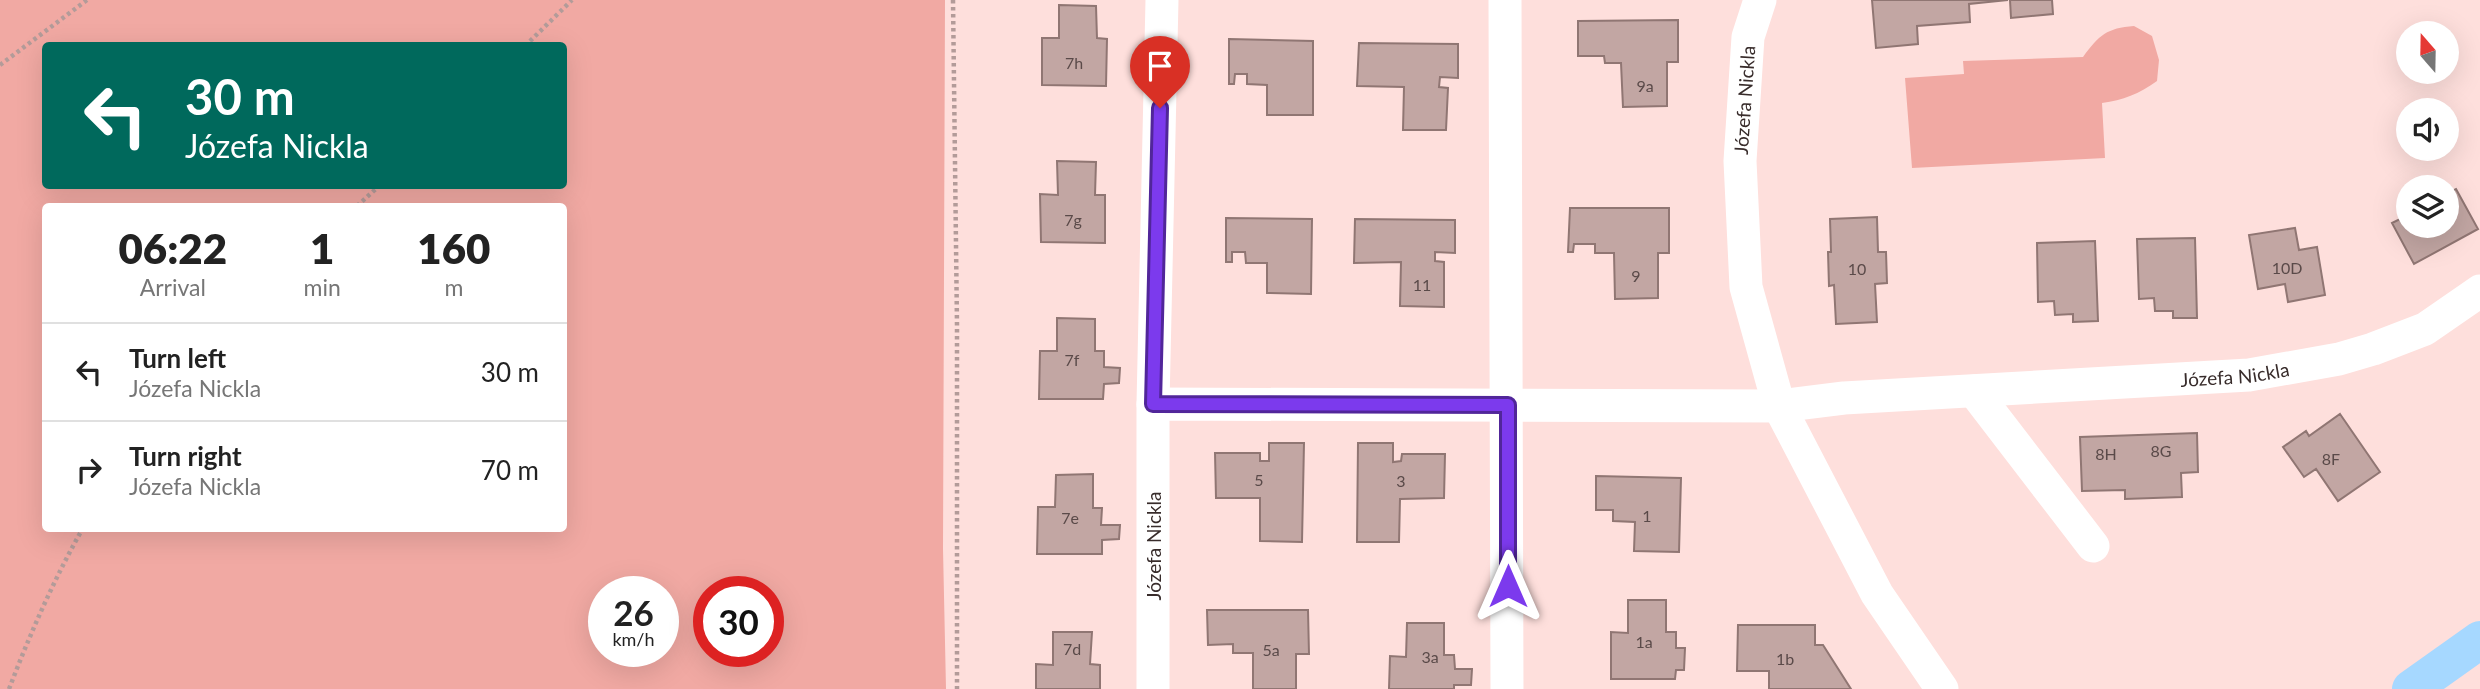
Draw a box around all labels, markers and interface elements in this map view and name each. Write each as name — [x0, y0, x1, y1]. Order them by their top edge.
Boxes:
north arrow — [2396, 21, 2459, 84]
map controls — [2396, 21, 2459, 238]
pin — [1130, 36, 1190, 108]
street label: Józefa Nickla — [1729, 45, 1759, 155]
icon: arrive — [1141, 47, 1179, 85]
house number: 7h — [1065, 53, 1083, 72]
text: 30 m — [185, 67, 295, 125]
icon: left — [70, 70, 161, 161]
house number: 9a — [1636, 76, 1654, 95]
button: sound — [2396, 98, 2459, 161]
text: Józefa Nickla — [185, 126, 369, 165]
button: layers — [2396, 175, 2459, 238]
house number: 7g — [1064, 210, 1082, 229]
text: 06:22 — [119, 223, 227, 273]
text: 1 — [310, 223, 334, 273]
text: 160 — [417, 223, 490, 273]
house number: 10D — [2272, 258, 2302, 277]
house number: 10 — [1848, 259, 1866, 278]
house number: 9 — [1631, 266, 1641, 285]
text: Arrival — [140, 273, 206, 301]
text: min — [304, 273, 341, 301]
text: m — [444, 273, 463, 301]
house number: 11 — [1413, 275, 1431, 294]
text: Turn left — [129, 342, 226, 374]
house number: 7f — [1065, 350, 1080, 369]
icon: left — [70, 353, 108, 391]
text: 30 m — [481, 356, 539, 388]
street label: Józefa Nickla — [2180, 357, 2291, 390]
text: Józefa Nickla — [129, 374, 261, 402]
text: Turn right — [129, 440, 242, 472]
house number: 8G — [2151, 441, 2171, 460]
house number: 8H — [2095, 444, 2117, 463]
house number: 8F — [2322, 449, 2340, 468]
icon: right — [70, 451, 108, 489]
text: 70 m — [481, 454, 539, 486]
house number: 5 — [1254, 470, 1264, 489]
house number: 3 — [1396, 471, 1406, 490]
text: Józefa Nickla — [129, 472, 261, 500]
street label: Józefa Nickla — [1142, 491, 1165, 601]
house number: 1 — [1642, 506, 1652, 525]
house number: 7e — [1061, 508, 1079, 527]
position arrow — [1471, 549, 1545, 623]
speed limit sign: 30 — [693, 576, 784, 667]
text: 26 — [613, 591, 654, 633]
text: km/h — [612, 628, 655, 650]
house number: 1a — [1635, 632, 1653, 651]
house number: 7d — [1063, 639, 1081, 658]
house number: 5a — [1262, 640, 1280, 659]
house number: 3a — [1421, 647, 1439, 666]
house number: 1b — [1776, 649, 1794, 668]

